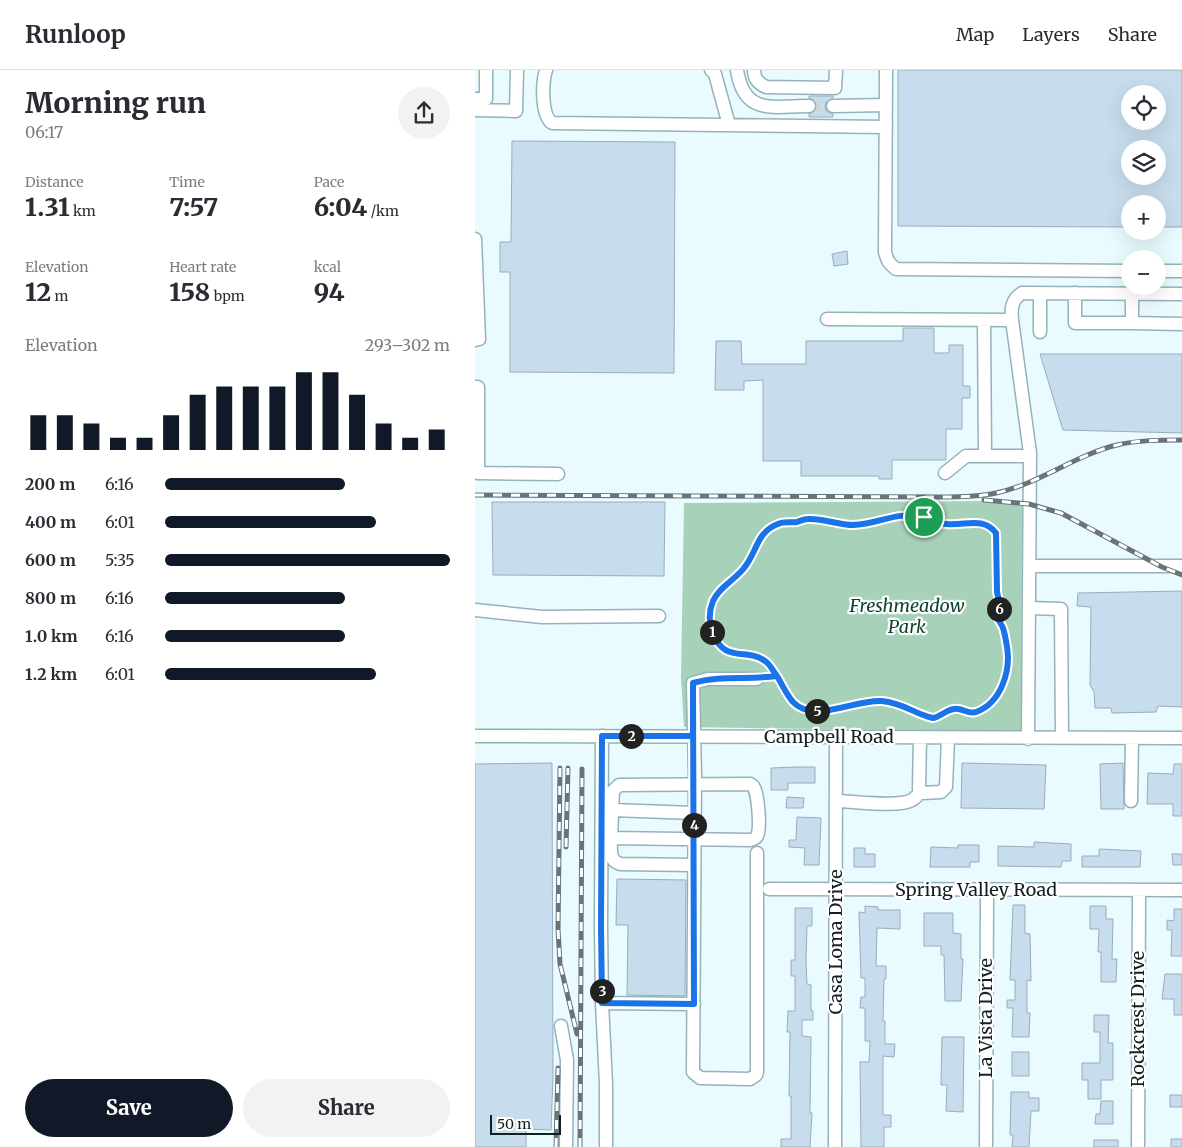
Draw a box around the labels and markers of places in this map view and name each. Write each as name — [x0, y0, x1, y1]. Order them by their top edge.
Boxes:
pin — [903, 496, 945, 538]
pin: 6 — [987, 596, 1011, 622]
pin: 1 — [699, 620, 725, 644]
pin: 5 — [805, 698, 829, 724]
pin: 2 — [619, 724, 643, 748]
pin: 4 — [681, 812, 707, 838]
pin: 3 — [589, 978, 615, 1004]

